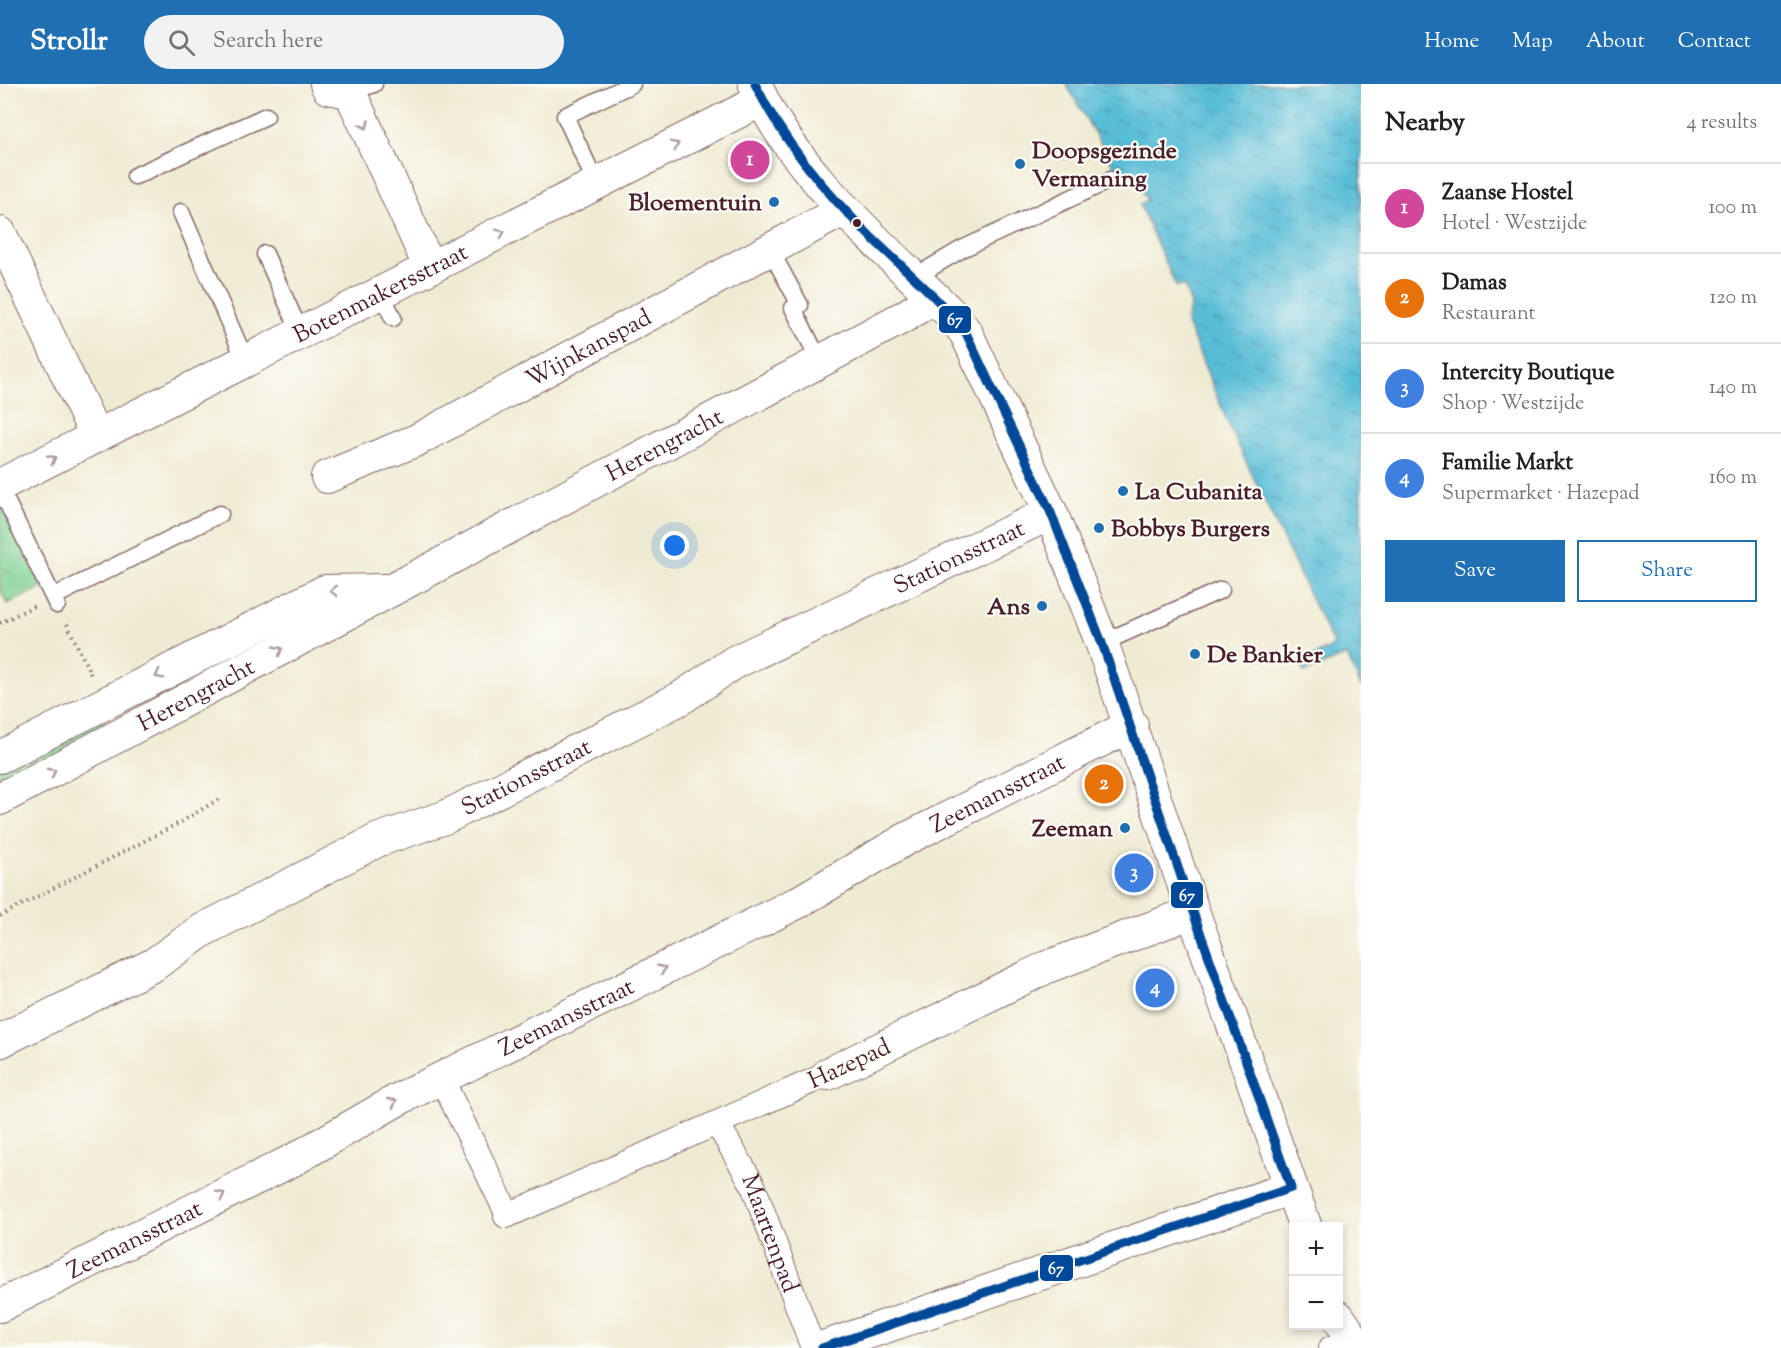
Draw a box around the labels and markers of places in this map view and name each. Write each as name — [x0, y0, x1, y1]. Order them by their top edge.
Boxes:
place label: Doopsgezinde Vermaning — [1032, 135, 1177, 197]
pin: 1 — [730, 138, 770, 182]
marker: Doopsgezinde Vermaning — [1013, 157, 1027, 171]
place label: Bloementuin — [628, 187, 763, 221]
marker: Bloementuin — [767, 195, 781, 209]
unlabelled marker — [851, 217, 863, 229]
place label: La Cubanita — [1135, 476, 1264, 510]
marker: La Cubanita — [1116, 484, 1130, 498]
place label: Bobbys Burgers — [1111, 513, 1270, 547]
marker: Bobbys Burgers — [1092, 521, 1106, 535]
place label: Ans — [987, 591, 1030, 625]
marker: Ans — [1035, 599, 1049, 613]
place label: De Bankier — [1207, 639, 1324, 673]
marker: De Bankier — [1188, 647, 1202, 661]
pin: 2 — [1084, 762, 1124, 806]
place label: Zeeman — [1032, 813, 1114, 847]
marker: Zeeman — [1118, 821, 1132, 835]
pin: 3 — [1114, 850, 1154, 896]
pin: 4 — [1136, 966, 1174, 1010]

